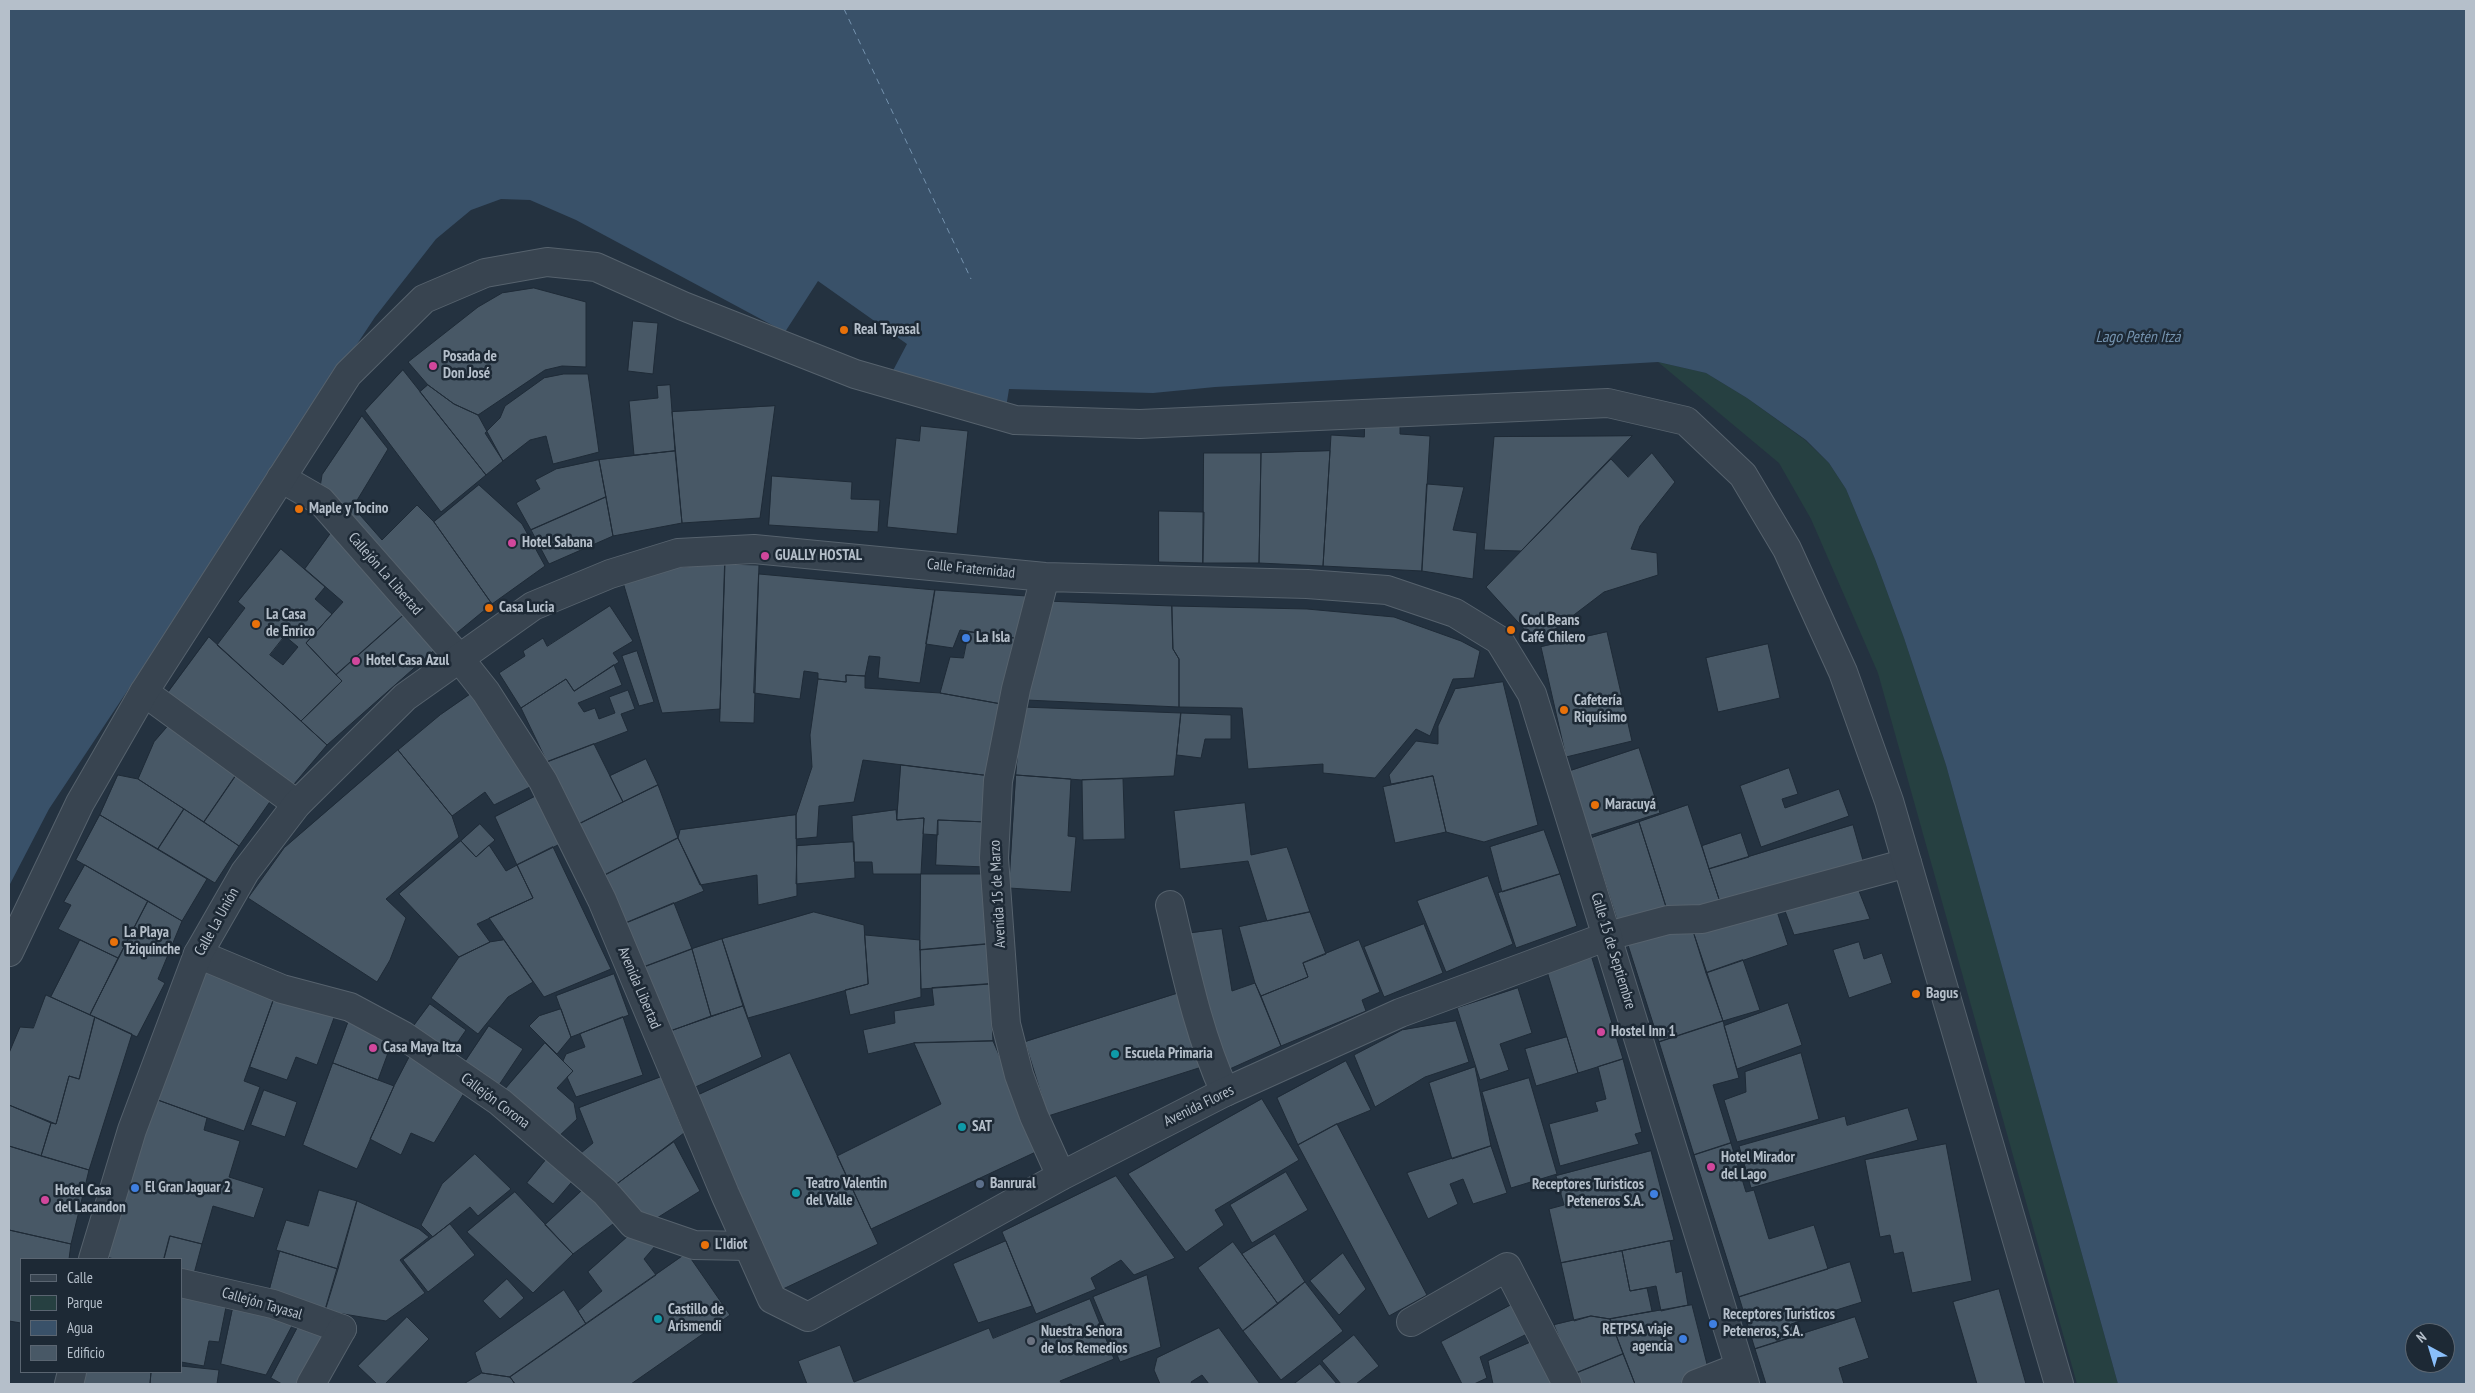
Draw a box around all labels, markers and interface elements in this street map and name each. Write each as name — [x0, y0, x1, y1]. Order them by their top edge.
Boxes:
place label: Real Tayasal — [854, 321, 920, 339]
marker: Real Tayasal — [838, 324, 850, 336]
water label: Lago Petén Itzá — [2096, 327, 2180, 347]
place label: Posada de Don José — [443, 348, 497, 383]
marker: Posada de Don José — [427, 360, 439, 372]
place label: Maple y Tocino — [309, 500, 388, 518]
marker: Maple y Tocino — [293, 503, 305, 515]
street label: Callejón La Libertad — [344, 529, 426, 619]
place label: Hotel Sabana — [522, 534, 593, 552]
marker: Hotel Sabana — [506, 537, 518, 549]
place label: GUALLY HOSTAL — [775, 547, 862, 565]
marker: GUALLY HOSTAL — [759, 550, 771, 562]
street label: Calle Fraternidad — [926, 555, 1016, 583]
place label: Casa Lucia — [499, 599, 554, 617]
marker: Casa Lucia — [483, 602, 495, 614]
place label: La Casa de Enrico — [266, 606, 315, 641]
place label: Cool Beans Café Chilero — [1521, 612, 1586, 647]
marker: La Casa de Enrico — [250, 618, 262, 630]
marker: Cool Beans Café Chilero — [1505, 624, 1517, 636]
place label: La Isla — [976, 629, 1010, 647]
marker: La Isla — [960, 632, 972, 644]
place label: Hotel Casa Azul — [366, 652, 449, 670]
marker: Hotel Casa Azul — [350, 655, 362, 667]
place label: Cafetería Riquísimo — [1574, 692, 1627, 727]
marker: Cafetería Riquísimo — [1558, 704, 1570, 716]
place label: Maracuyá — [1605, 796, 1656, 814]
marker: Maracuyá — [1589, 799, 1601, 811]
street label: Avenida 15 de Marzo — [986, 840, 1010, 948]
street label: Calle La Unión — [191, 885, 243, 959]
street label: Calle 15 de Septiembre — [1587, 891, 1639, 1011]
place label: La Playa Tziquinche — [124, 924, 180, 959]
marker: La Playa Tziquinche — [108, 936, 120, 948]
street label: Avenida Libertad — [614, 944, 664, 1032]
place label: Bagus — [1926, 985, 1958, 1003]
marker: Bagus — [1910, 988, 1922, 1000]
place label: Hostel Inn 1 — [1611, 1023, 1676, 1041]
marker: Hostel Inn 1 — [1595, 1026, 1607, 1038]
place label: Casa Maya Itza — [383, 1039, 462, 1057]
marker: Casa Maya Itza — [367, 1042, 379, 1054]
place label: Escuela Primaria — [1125, 1045, 1213, 1063]
marker: Escuela Primaria — [1109, 1048, 1121, 1060]
street label: Callejón Corona — [457, 1069, 533, 1133]
street label: Avenida Flores — [1161, 1081, 1237, 1131]
place label: SAT — [972, 1118, 992, 1136]
marker: SAT — [956, 1121, 968, 1133]
place label: Hotel Mirador del Lago — [1721, 1149, 1795, 1184]
marker: Hotel Mirador del Lago — [1705, 1161, 1717, 1173]
place label: Teatro Valentin del Valle — [806, 1175, 887, 1210]
place label: Banrural — [990, 1175, 1036, 1193]
place label: Receptores Turisticos Peteneros S.A. — [1532, 1176, 1644, 1211]
marker: Banrural — [974, 1178, 986, 1190]
place label: El Gran Jaguar 2 — [145, 1179, 231, 1197]
place label: Hotel Casa del Lacandon — [55, 1182, 126, 1217]
marker: El Gran Jaguar 2 — [129, 1182, 141, 1194]
marker: Teatro Valentin del Valle — [790, 1187, 802, 1199]
marker: Receptores Turisticos Peteneros S.A. — [1648, 1188, 1660, 1200]
marker: Hotel Casa del Lacandon — [39, 1194, 51, 1206]
place label: L'Idiot — [715, 1236, 747, 1254]
marker: L'Idiot — [699, 1239, 711, 1251]
legend — [20, 1258, 182, 1373]
text: Calle — [67, 1268, 93, 1287]
street label: Callejón Tayasal — [220, 1284, 304, 1324]
text: Parque — [67, 1293, 103, 1312]
place label: Castillo de Arismendi — [668, 1301, 724, 1336]
place label: Receptores Turisticos Peteneros, S.A. — [1723, 1306, 1835, 1341]
marker: Castillo de Arismendi — [652, 1313, 664, 1325]
text: Agua — [67, 1318, 93, 1337]
marker: Receptores Turisticos Peteneros, S.A. — [1707, 1318, 1719, 1330]
place label: RETPSA viaje agencia — [1602, 1321, 1673, 1356]
place label: Nuestra Señora de los Remedios — [1041, 1323, 1128, 1358]
north arrow — [2405, 1323, 2455, 1373]
text: N — [2413, 1328, 2430, 1346]
marker: RETPSA viaje agencia — [1677, 1333, 1689, 1345]
marker: Nuestra Señora de los Remedios — [1025, 1335, 1037, 1347]
text: Edificio — [67, 1343, 105, 1362]

